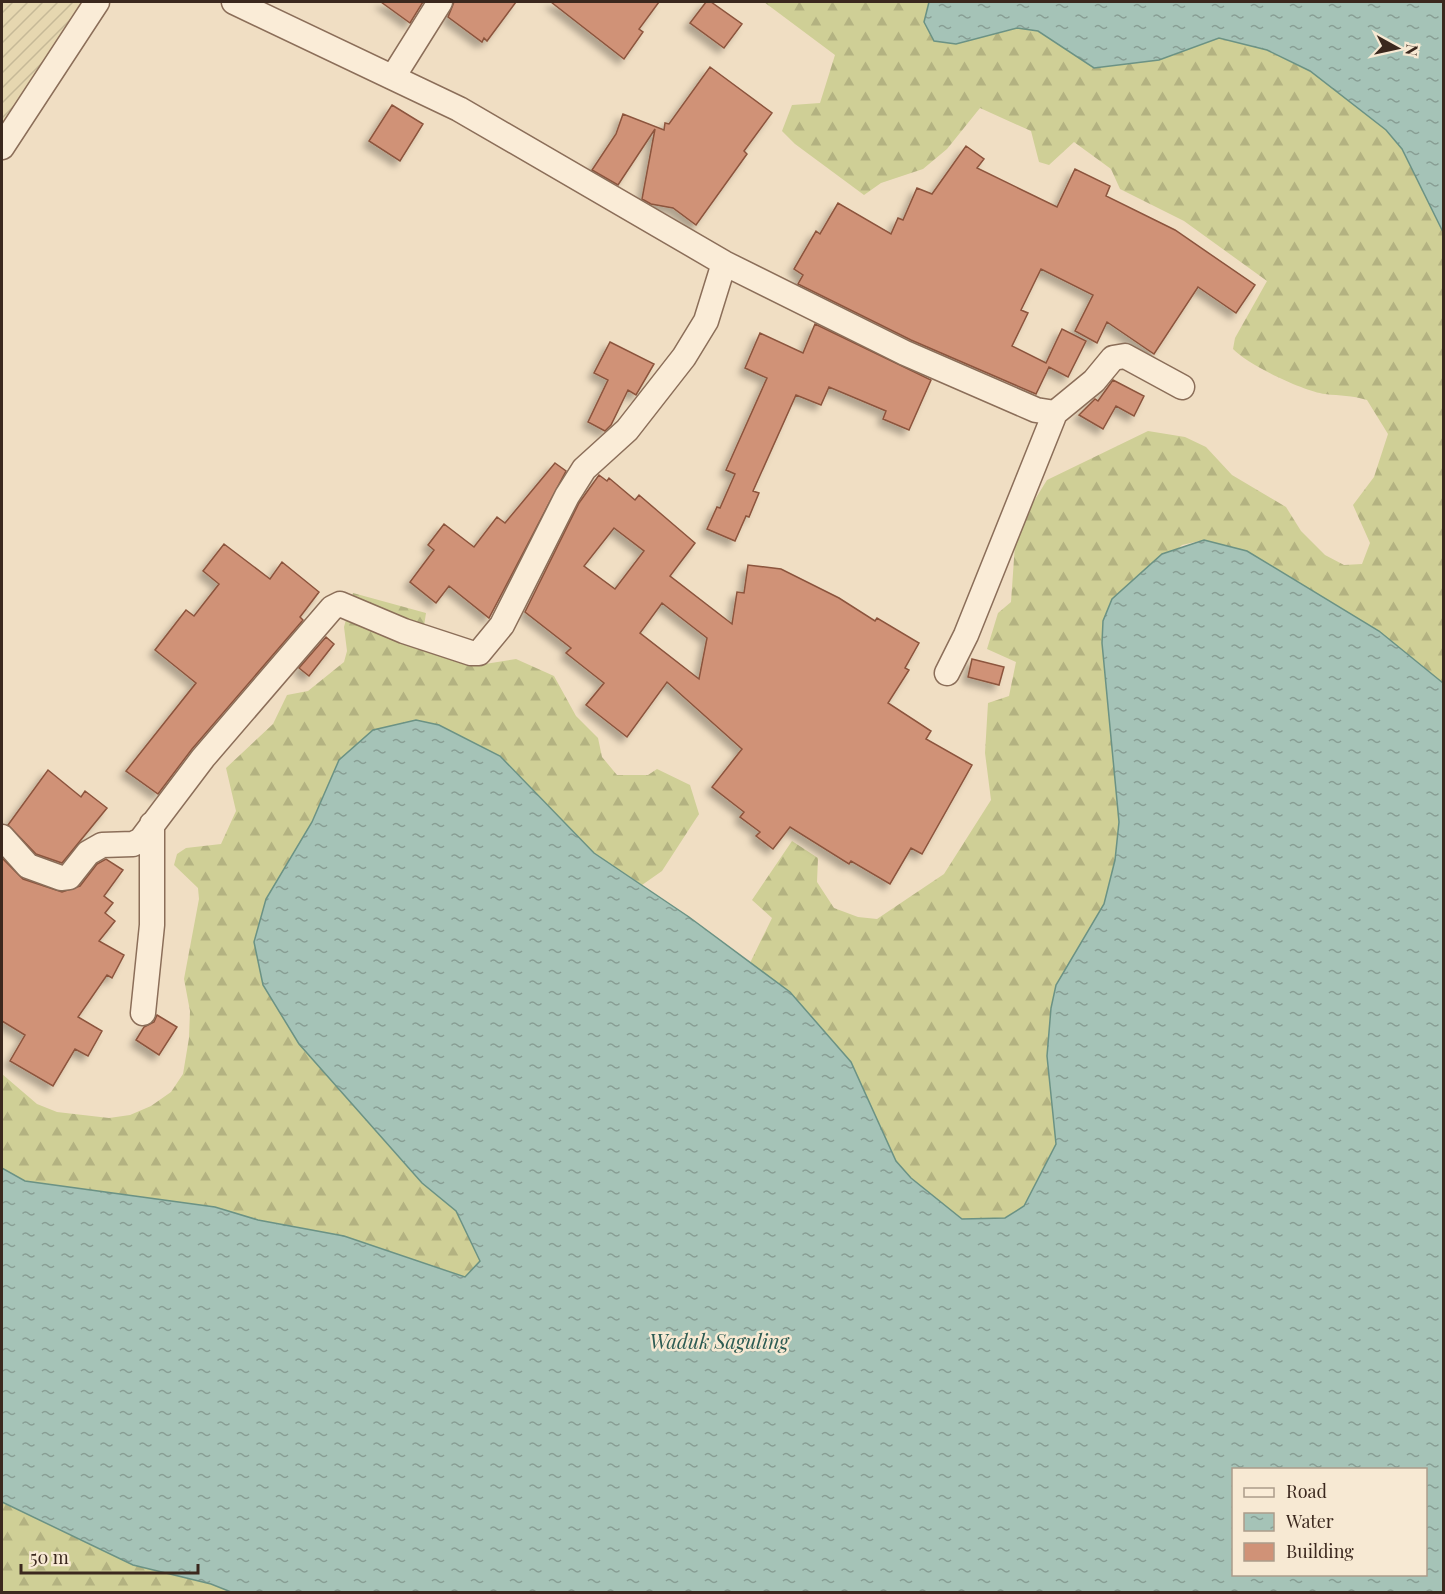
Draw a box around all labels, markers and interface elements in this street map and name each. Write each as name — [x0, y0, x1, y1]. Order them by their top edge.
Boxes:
north arrow — [1367, 18, 1427, 78]
text: N — [1401, 43, 1424, 58]
water label: Waduk Saguling — [649, 1327, 791, 1354]
legend — [1232, 1468, 1427, 1576]
text: Road — [1286, 1479, 1327, 1503]
text: Water — [1285, 1509, 1334, 1533]
scale bar — [21, 1537, 198, 1575]
text: Building — [1286, 1539, 1354, 1563]
text: 50 m — [30, 1545, 69, 1569]

